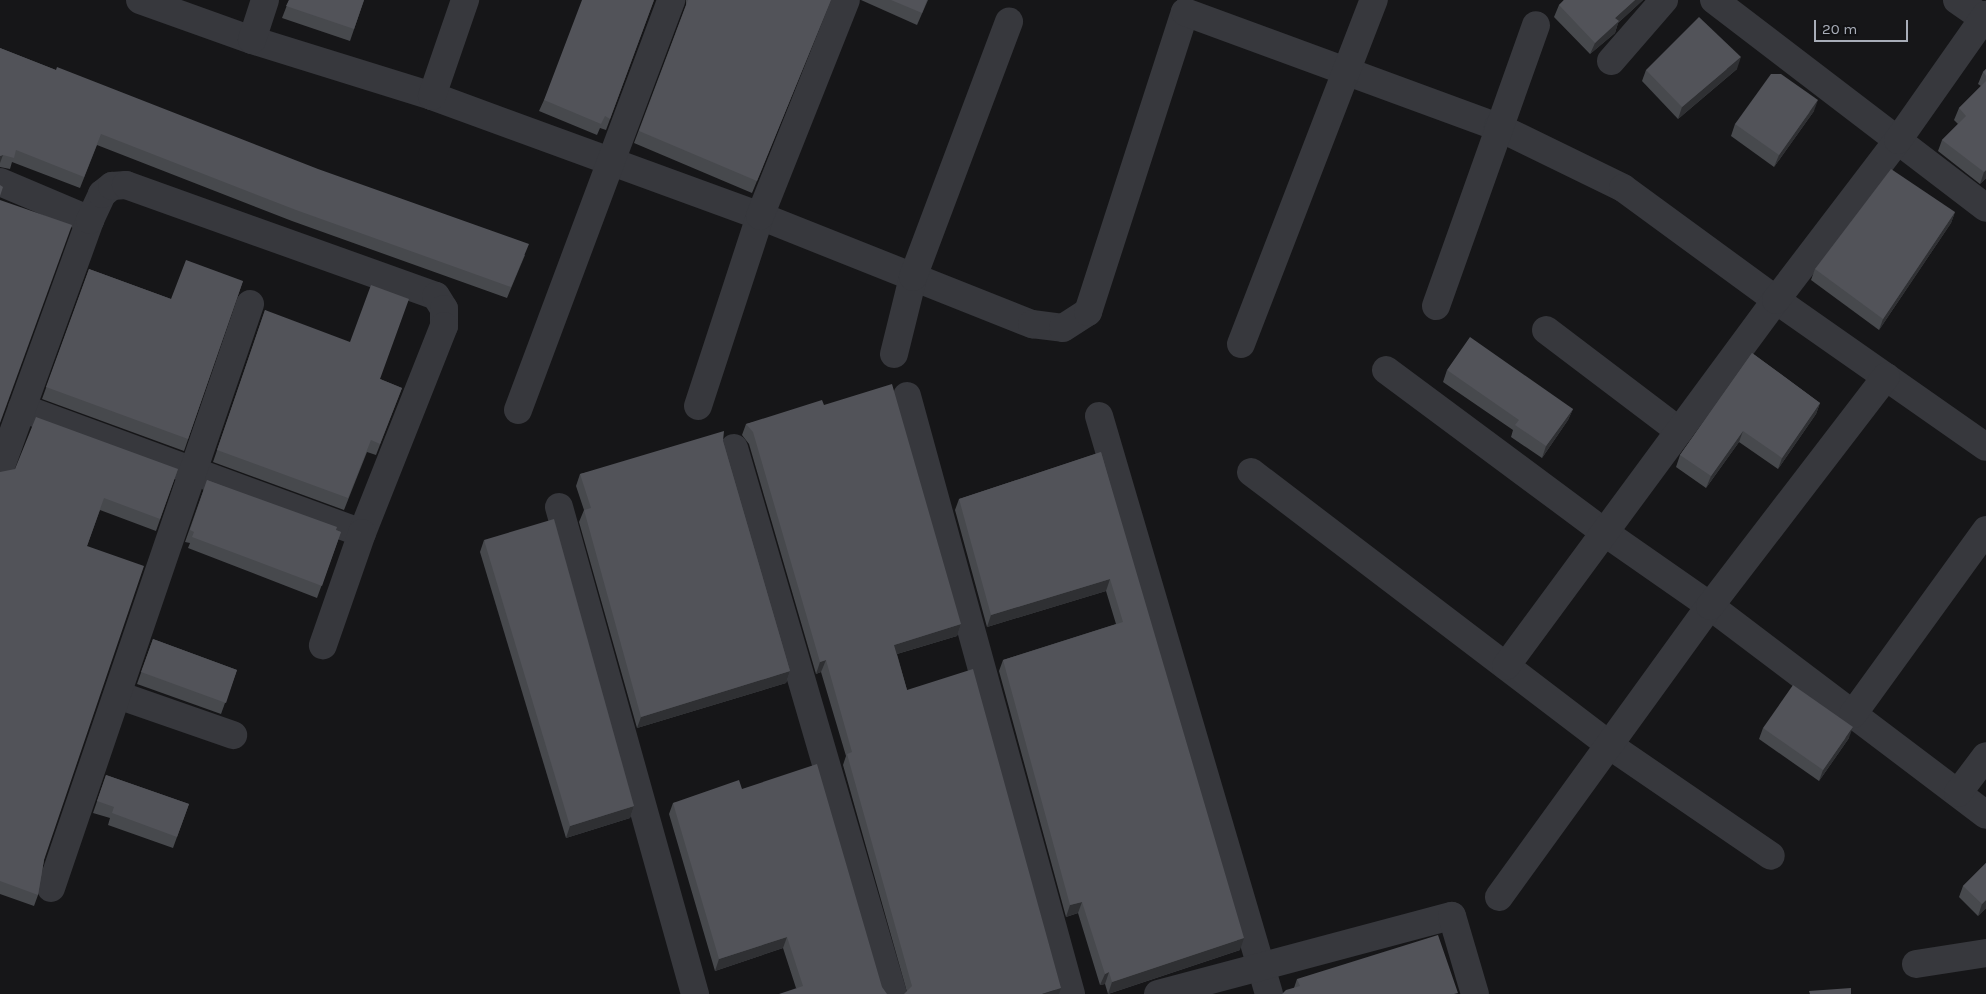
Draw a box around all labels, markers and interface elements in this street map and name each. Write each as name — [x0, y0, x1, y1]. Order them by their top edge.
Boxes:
scale bar — [1816, 10, 1910, 42]
text: 20 m — [1822, 20, 1857, 38]

